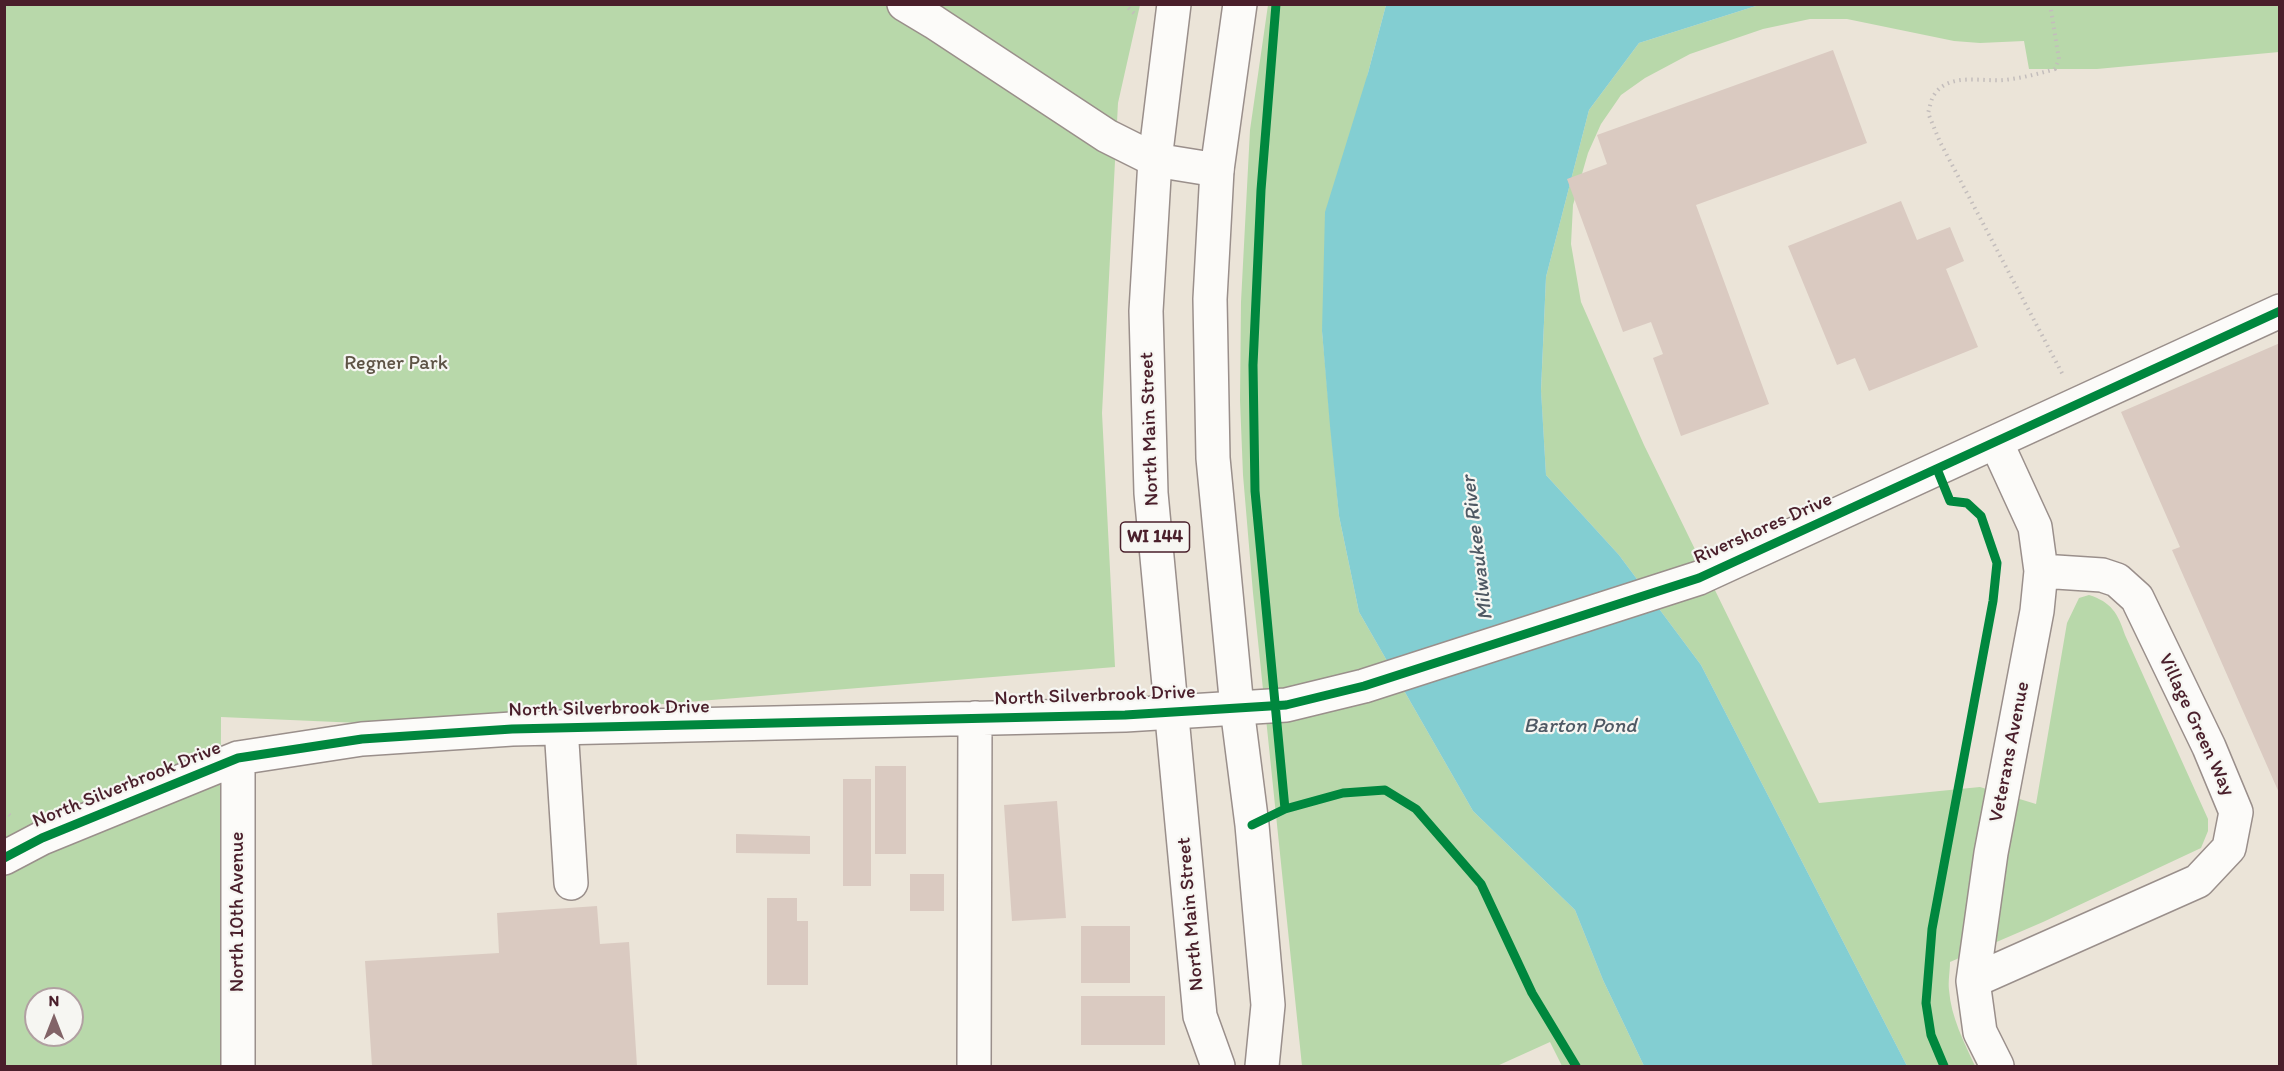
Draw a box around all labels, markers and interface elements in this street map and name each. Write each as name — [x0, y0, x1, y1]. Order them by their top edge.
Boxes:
park label: Regner Park — [344, 352, 448, 376]
street label: North Main Street — [1135, 352, 1165, 506]
water label: Milwaukee River — [1457, 474, 1499, 622]
street label: Rivershores Drive — [1690, 488, 1836, 570]
road number: WI 144 — [1120, 522, 1190, 552]
street label: Village Green Way — [2152, 650, 2240, 800]
street label: North Silverbrook Drive — [994, 680, 1196, 712]
street label: Veterans Avenue — [1985, 680, 2035, 824]
street label: North Silverbrook Drive — [508, 695, 710, 723]
water label: Barton Pond — [1523, 714, 1637, 740]
street label: North Silverbrook Drive — [29, 736, 225, 834]
street label: North 10th Avenue — [226, 832, 250, 992]
street label: North Main Street — [1172, 836, 1210, 992]
north arrow — [24, 987, 84, 1047]
text: N — [49, 991, 59, 1010]

